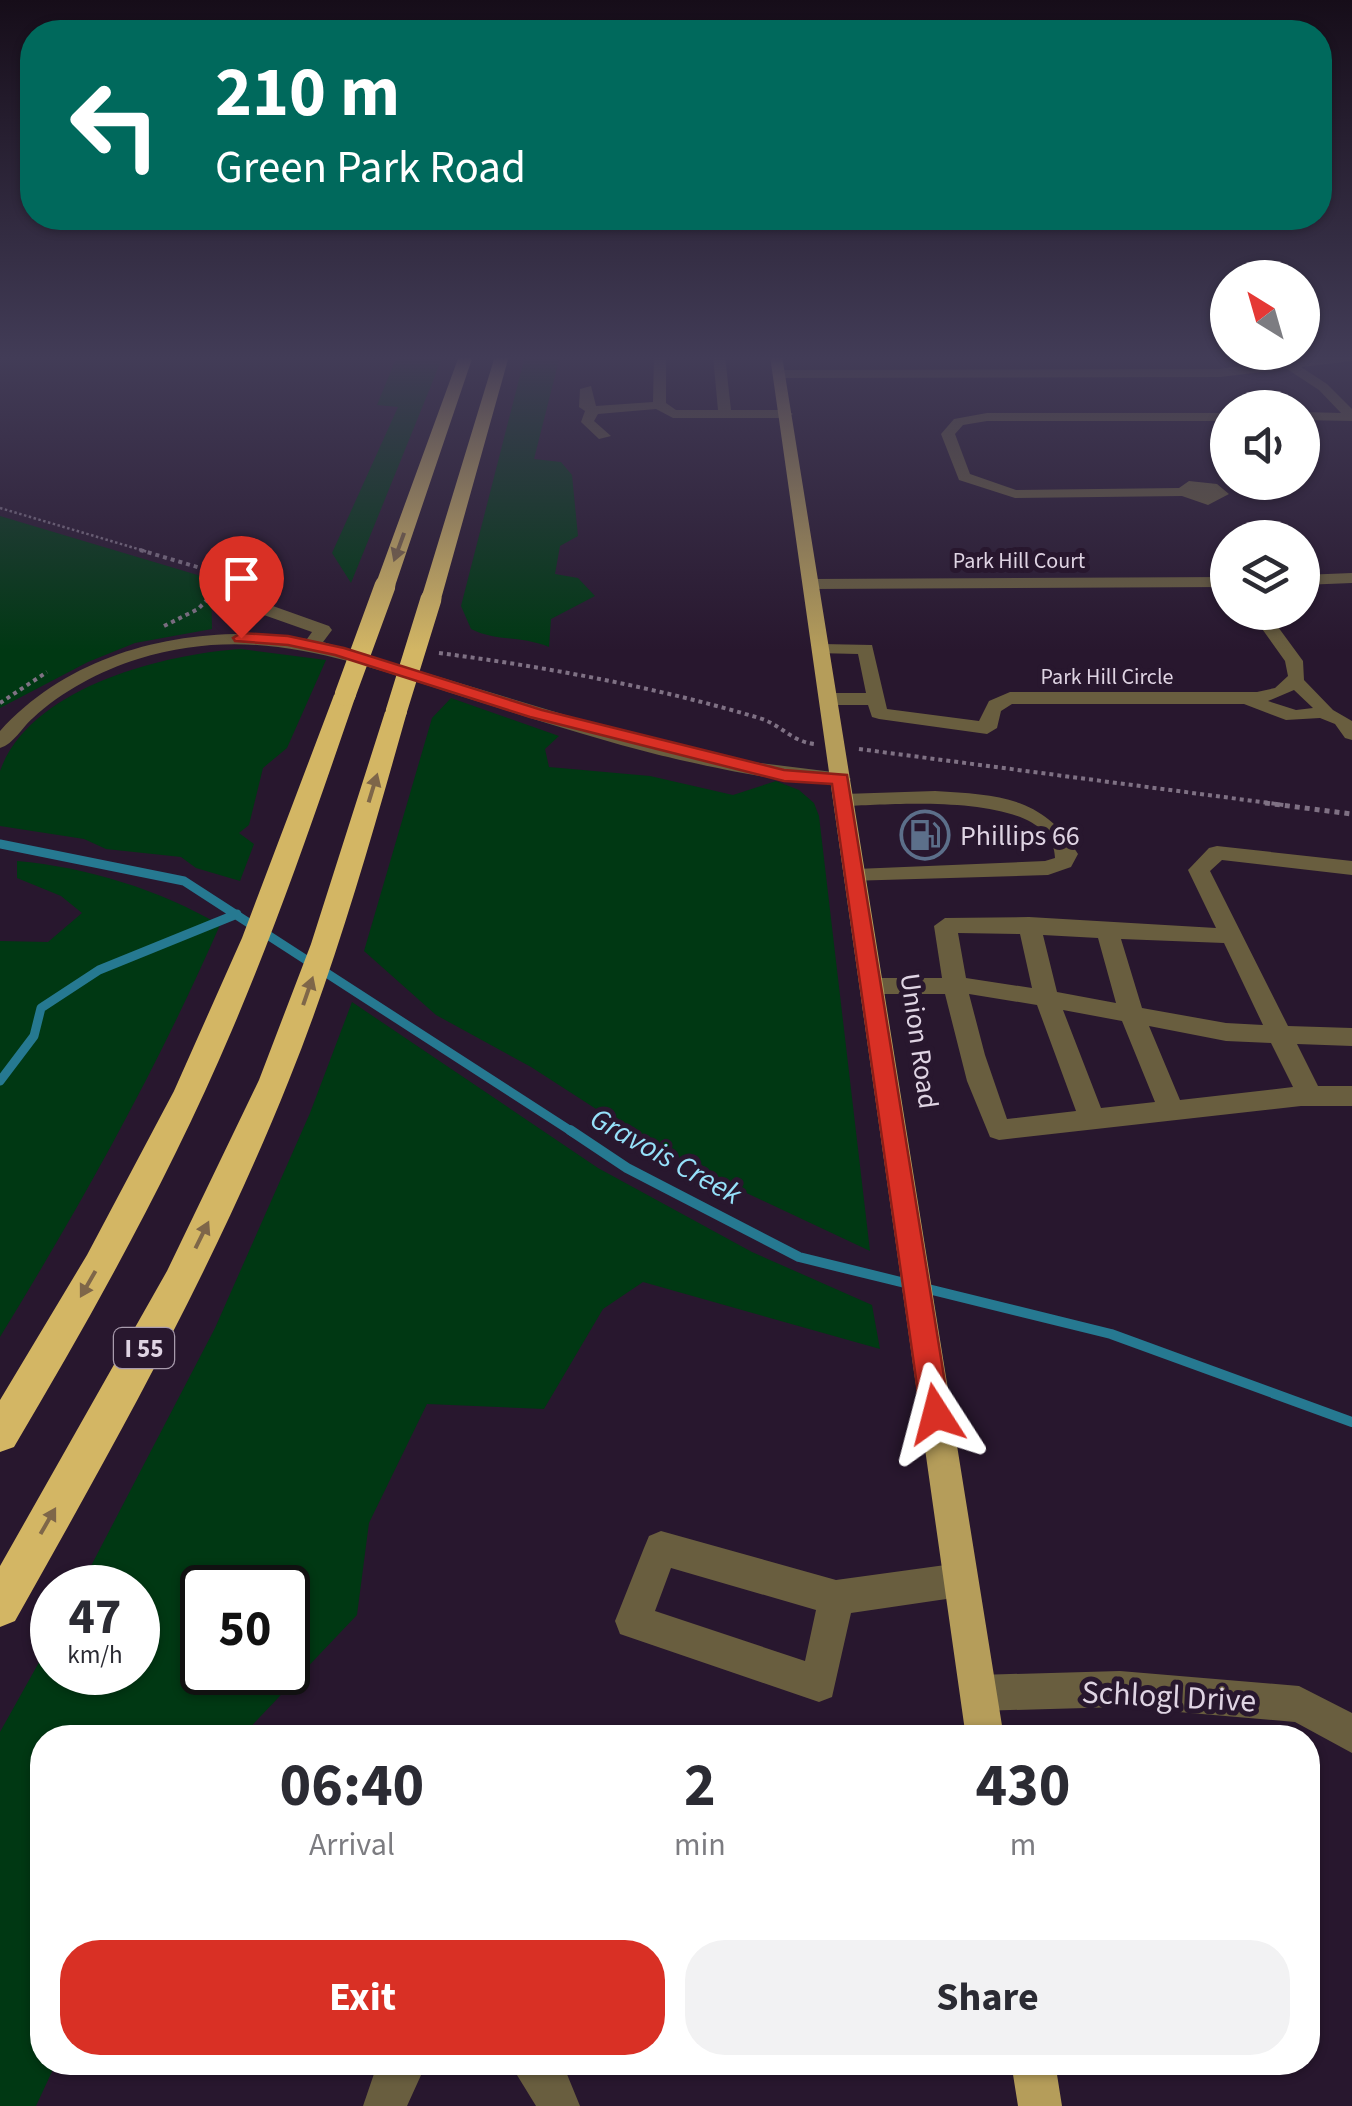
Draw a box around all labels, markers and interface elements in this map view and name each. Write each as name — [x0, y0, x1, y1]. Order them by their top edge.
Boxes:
text: 210 m — [215, 43, 400, 143]
icon: left — [50, 60, 180, 190]
text: Green Park Road — [215, 136, 526, 200]
north arrow — [1210, 260, 1320, 370]
map controls — [1210, 260, 1320, 630]
button: sound — [1210, 390, 1320, 500]
button: layers — [1210, 520, 1320, 630]
one-way arrow — [390, 532, 405, 562]
pin — [199, 536, 284, 639]
street label: Park Hill Court — [953, 545, 1086, 577]
icon: arrive — [214, 551, 269, 606]
street label: Park Hill Circle — [1041, 661, 1174, 693]
one-way arrow — [366, 772, 381, 803]
fuel station icon: Phillips 66 — [899, 809, 951, 861]
place label: Phillips 66 — [960, 816, 1080, 856]
street label: Union Road — [890, 971, 948, 1111]
one-way arrow — [301, 976, 316, 1006]
water label: Gravois Creek — [582, 1097, 750, 1216]
one-way arrow — [193, 1220, 210, 1249]
one-way arrow — [80, 1269, 97, 1298]
road number: I 55 — [114, 1328, 174, 1368]
position arrow — [884, 1362, 988, 1466]
one-way arrow — [39, 1507, 57, 1535]
speed limit sign: 50 — [180, 1565, 310, 1695]
text: 47 — [69, 1582, 121, 1653]
text: km/h — [67, 1637, 123, 1673]
street label: Schlogl Drive — [1081, 1669, 1257, 1725]
text: 06:40 — [280, 1744, 424, 1829]
text: 2 — [684, 1744, 716, 1829]
text: 430 — [975, 1744, 1070, 1829]
text: Arrival — [309, 1822, 395, 1868]
text: min — [674, 1822, 726, 1868]
text: m — [1010, 1822, 1036, 1868]
button: Exit — [60, 1940, 665, 2055]
button: Share — [685, 1940, 1290, 2055]

